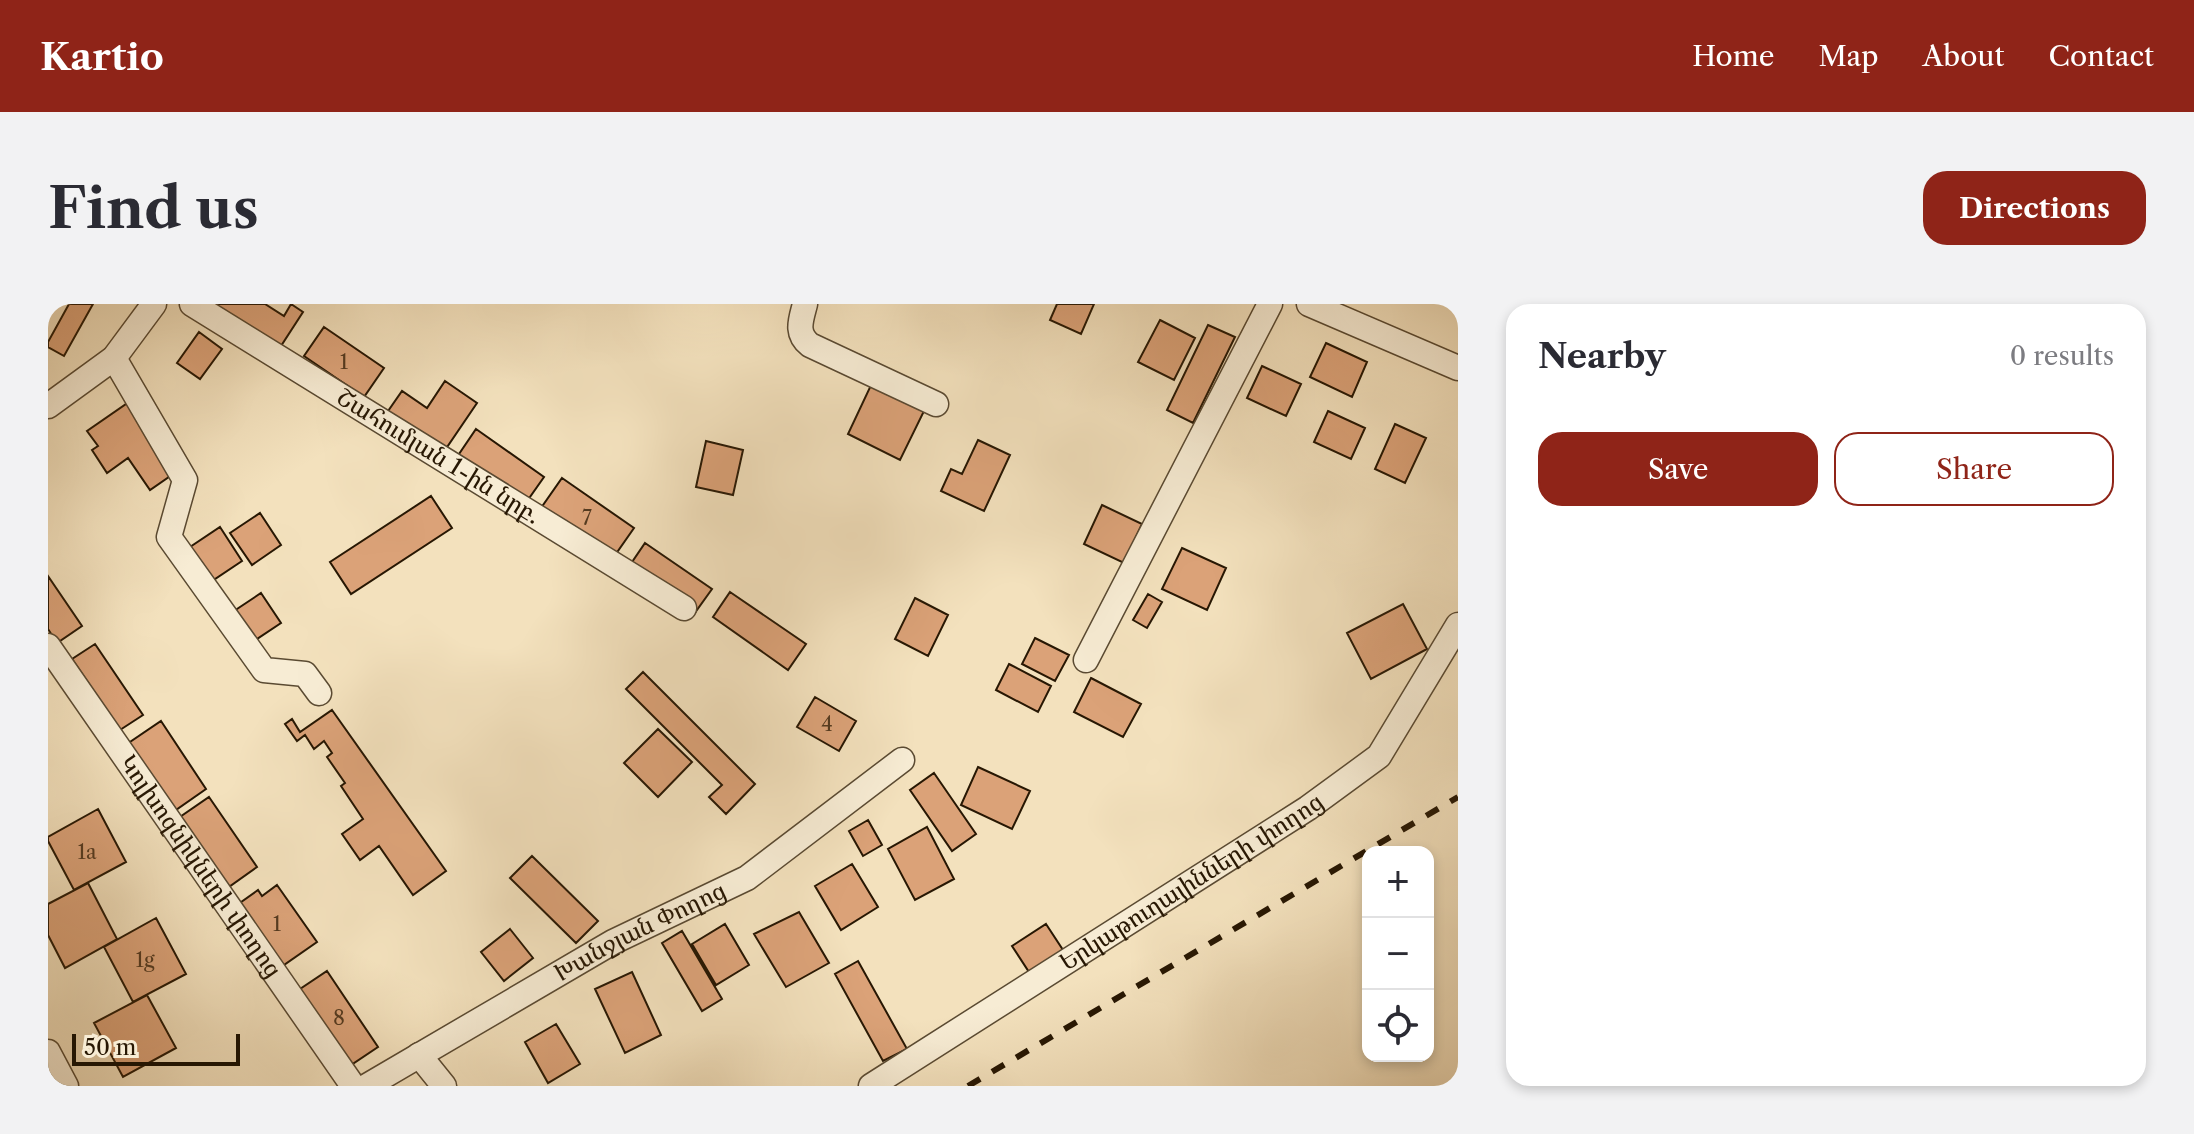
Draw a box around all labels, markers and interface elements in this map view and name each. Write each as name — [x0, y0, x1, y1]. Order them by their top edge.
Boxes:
text: Kartio — [40, 33, 164, 80]
text: Home — [1692, 39, 1774, 73]
text: Map — [1818, 39, 1878, 73]
text: About — [1922, 39, 2004, 73]
text: Contact — [2048, 39, 2154, 73]
button: Directions — [1923, 171, 2146, 245]
text: Find us — [48, 174, 259, 243]
text: Nearby — [1538, 335, 1666, 377]
text: 0 results — [2010, 340, 2114, 372]
house number: 1 — [340, 350, 349, 374]
street label: Շահումյան 1-ին նրբ. — [332, 382, 546, 530]
button: Save — [1538, 432, 1818, 506]
button: Share — [1834, 432, 2114, 506]
house number: 7 — [582, 506, 592, 530]
house number: 4 — [821, 712, 833, 736]
street label: Կոլխոզնիկների փողոց — [114, 749, 288, 983]
street label: Երկաթուղայինների փողոց — [1054, 787, 1329, 976]
house number: 1a — [78, 840, 97, 864]
map controls — [1362, 846, 1434, 1062]
button: + — [1362, 846, 1434, 918]
street label: Խանջյան Փողոց — [549, 875, 730, 987]
house number: 1 — [273, 912, 282, 936]
button: − — [1362, 918, 1434, 990]
house number: 1g — [136, 948, 155, 972]
button: locate — [1362, 990, 1434, 1062]
house number: 8 — [333, 1006, 345, 1030]
scale bar — [72, 1030, 240, 1066]
text: 50 m — [84, 1034, 136, 1061]

